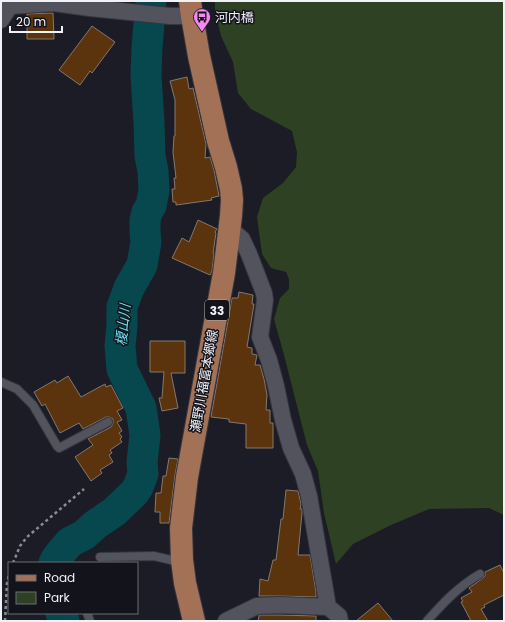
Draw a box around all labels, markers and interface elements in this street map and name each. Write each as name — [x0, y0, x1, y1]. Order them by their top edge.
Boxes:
bus stop icon: 河内橋 — [192, 7, 212, 32]
scale bar — [10, 8, 62, 34]
place label: 河内橋 — [215, 8, 254, 27]
text: 20 m — [16, 13, 46, 30]
road number: 33 — [205, 300, 229, 320]
water label: 榎山川 — [111, 301, 135, 347]
street label: 瀬野川福富本郷線 — [186, 328, 222, 434]
legend — [8, 562, 138, 614]
text: Road — [44, 569, 75, 586]
text: Park — [44, 589, 71, 606]

